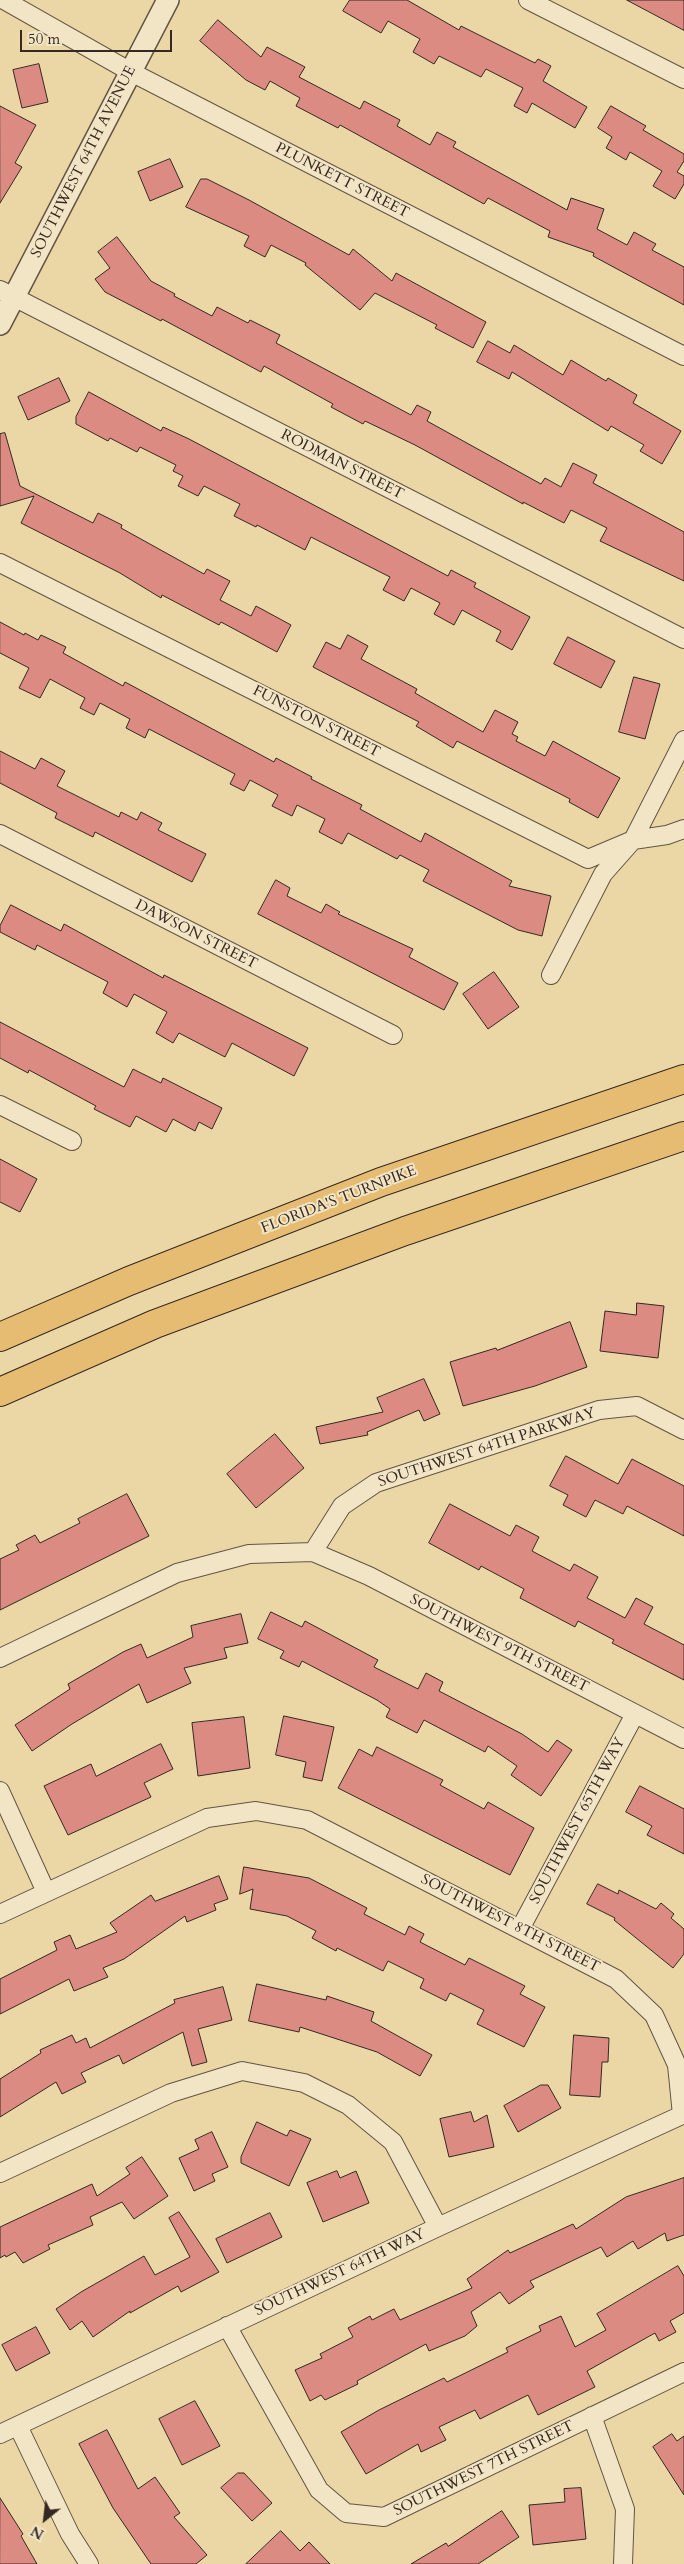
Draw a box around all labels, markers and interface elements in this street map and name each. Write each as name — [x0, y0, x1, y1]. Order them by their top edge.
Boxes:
scale bar — [22, 20, 175, 52]
text: 50 m — [28, 29, 60, 49]
street label: SOUTHWEST 64TH AVENUE — [28, 63, 140, 261]
street label: PLUNKETT STREET — [272, 139, 412, 223]
street label: RODMAN STREET — [278, 426, 406, 504]
street label: FUNSTON STREET — [249, 682, 383, 762]
street label: DAWSON STREET — [132, 896, 260, 974]
street label: FLORIDA'S TURNPIKE — [259, 1162, 419, 1238]
street label: SOUTHWEST 64TH PARKWAY — [376, 1404, 598, 1492]
street label: SOUTHWEST 9TH STREET — [407, 1591, 591, 1697]
street label: SOUTHWEST 65TH WAY — [526, 1735, 630, 1907]
street label: SOUTHWEST 8TH STREET — [418, 1871, 602, 1977]
street label: SOUTHWEST 64TH WAY — [252, 2226, 428, 2320]
street label: SOUTHWEST 7TH STREET — [391, 2417, 577, 2521]
north arrow — [20, 2494, 70, 2544]
text: N — [28, 2521, 47, 2544]

